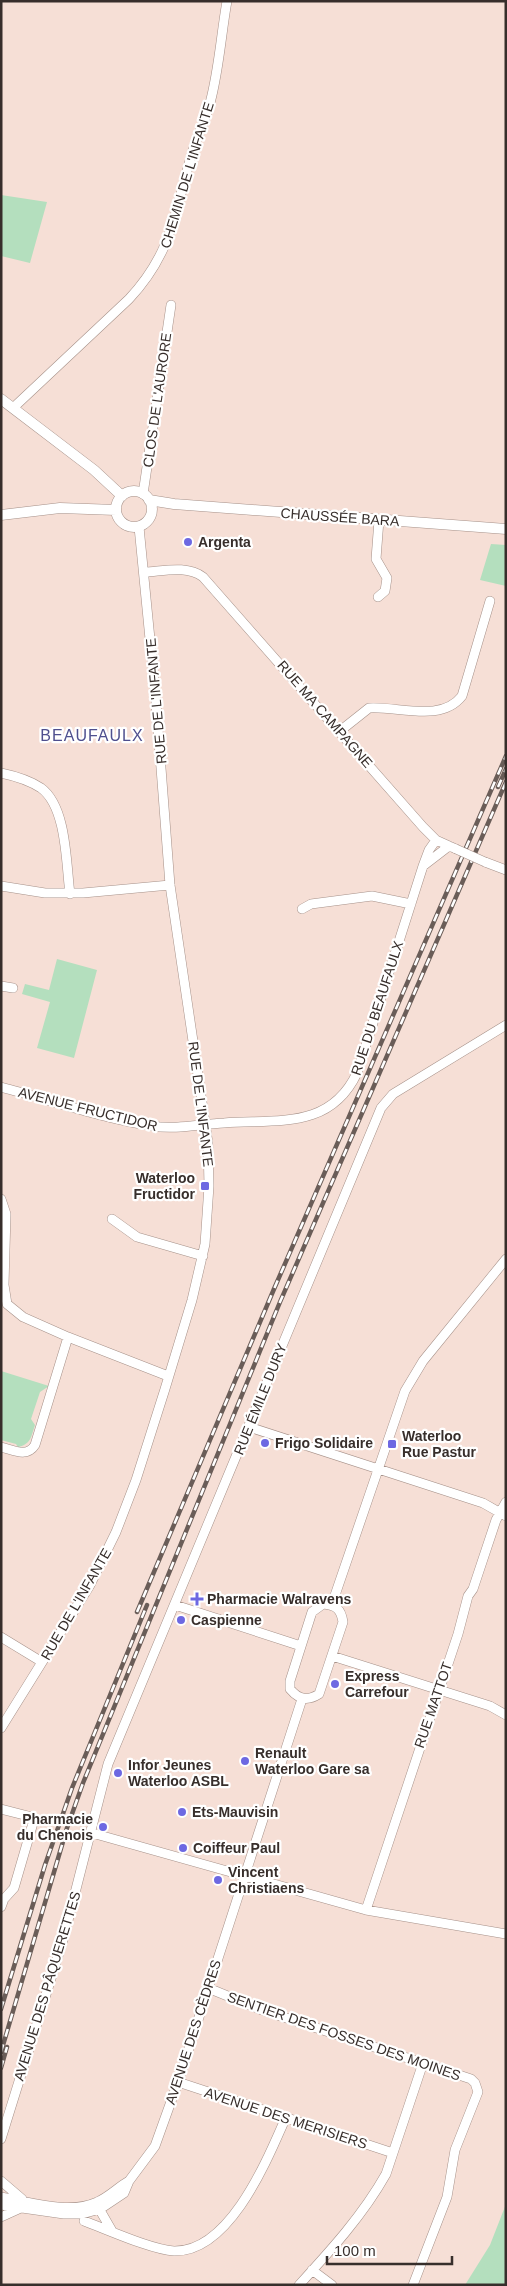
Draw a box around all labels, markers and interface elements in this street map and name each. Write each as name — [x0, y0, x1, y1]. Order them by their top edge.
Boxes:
street label: CHEMIN DE L'INFANTE — [157, 100, 217, 250]
street label: CLOS DE L'AURORE — [140, 332, 174, 468]
street label: CHAUSSÉE BARA — [280, 505, 401, 529]
place label: Argenta — [198, 534, 251, 550]
marker: Argenta — [182, 536, 194, 548]
street label: RUE DE L'INFANTE — [143, 637, 169, 765]
street label: RUE MA CAMPAGNE — [274, 657, 376, 771]
district label: BEAUFAULX — [40, 727, 144, 744]
street label: RUE DU BEAUFAULX — [348, 938, 406, 1077]
street label: RUE DE L'INFANTE — [185, 1040, 217, 1168]
street label: AVENUE FRUCTIDOR — [17, 1084, 159, 1134]
place label: Waterloo Fructidor — [134, 1170, 196, 1202]
marker: Waterloo Fructidor — [199, 1180, 211, 1192]
street label: RUE ÉMILE DURY — [230, 1340, 290, 1457]
place label: Waterloo Rue Pastur — [402, 1428, 476, 1460]
place label: Frigo Solidaire — [275, 1435, 373, 1451]
marker: Frigo Solidaire — [259, 1437, 271, 1449]
marker: Waterloo Rue Pastur — [386, 1438, 398, 1450]
street label: RUE DE L'INFANTE — [37, 1545, 115, 1663]
place label: Pharmacie Walravens — [207, 1591, 351, 1607]
marker: Pharmacie Walravens — [191, 1593, 203, 1605]
place label: Caspienne — [191, 1612, 262, 1628]
marker: Caspienne — [175, 1614, 187, 1626]
street label: RUE MATTOT — [411, 1660, 455, 1750]
place label: Express Carrefour — [345, 1668, 409, 1700]
marker: Express Carrefour — [329, 1678, 341, 1690]
place label: Renault Waterloo Gare sa — [255, 1745, 370, 1777]
marker: Renault Waterloo Gare sa — [239, 1755, 251, 1767]
place label: Infor Jeunes Waterloo ASBL — [128, 1757, 229, 1789]
marker: Infor Jeunes Waterloo ASBL — [112, 1767, 124, 1779]
place label: Ets-Mauvisin — [192, 1804, 278, 1820]
marker: Ets-Mauvisin — [176, 1806, 188, 1818]
place label: Pharmacie du Chenois — [17, 1811, 93, 1843]
marker: Pharmacie du Chenois — [97, 1821, 109, 1833]
place label: Coiffeur Paul — [193, 1840, 280, 1856]
marker: Coiffeur Paul — [177, 1842, 189, 1854]
place label: Vincent Christiaens — [228, 1864, 304, 1896]
marker: Vincent Christiaens — [212, 1874, 224, 1886]
street label: AVENUE DES PÂQUERETTES — [11, 1889, 83, 2083]
street label: AVENUE DES CÈDRES — [162, 1958, 224, 2106]
street label: SENTIER DES FOSSES DES MOINES — [225, 1988, 463, 2084]
street label: AVENUE DES MERISIERS — [203, 2084, 369, 2152]
scale bar — [327, 2234, 452, 2266]
text: 100 m — [334, 2242, 376, 2259]

